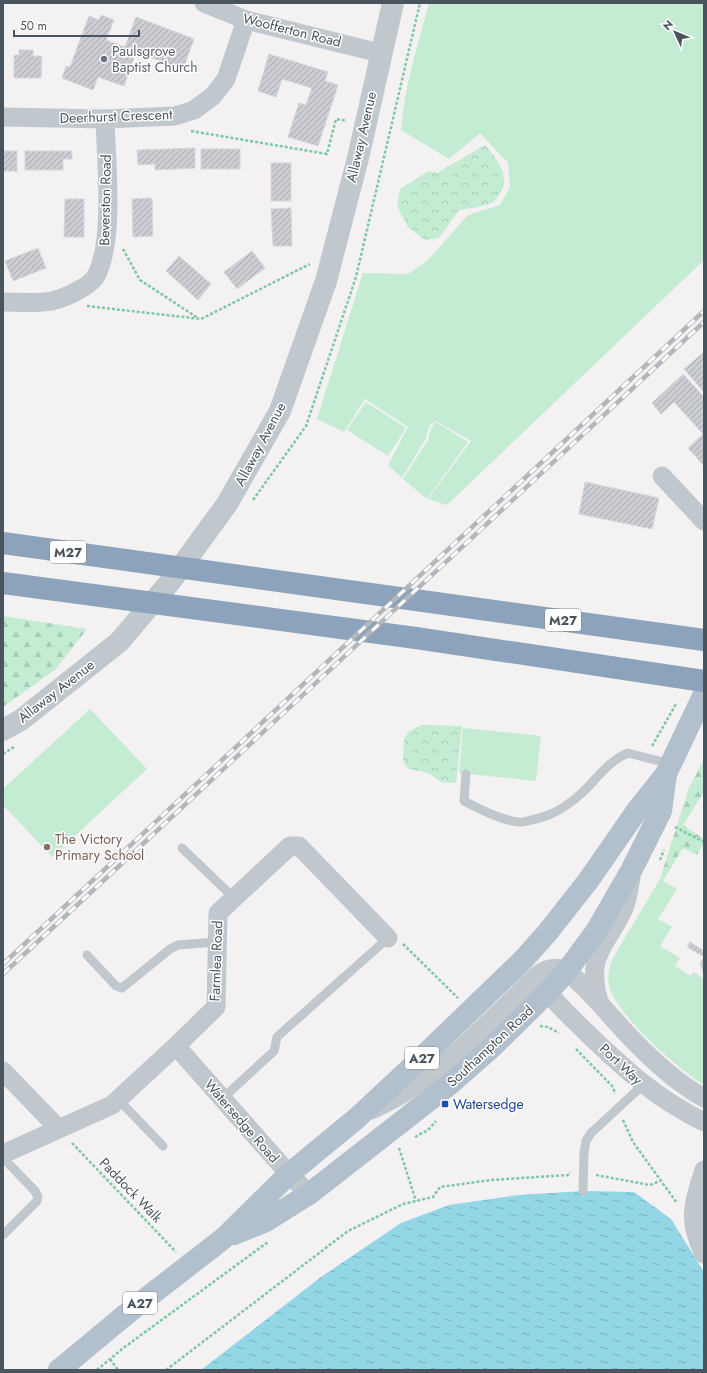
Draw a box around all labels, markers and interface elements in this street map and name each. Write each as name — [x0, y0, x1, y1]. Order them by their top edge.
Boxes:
street label: Woofferton Road — [241, 8, 343, 52]
scale bar — [14, 12, 139, 38]
north arrow — [655, 12, 695, 52]
text: N — [659, 16, 677, 34]
text: 50 m — [20, 17, 47, 35]
place label: Paulsgrove Baptist Church — [112, 41, 198, 77]
marker: Paulsgrove Baptist Church — [99, 54, 109, 64]
street label: Allaway Avenue — [341, 90, 381, 184]
street label: Deerhurst Crescent — [59, 104, 173, 128]
street label: Beverston Road — [94, 154, 116, 246]
street label: Allaway Avenue — [229, 398, 291, 490]
road number: M27 — [50, 541, 86, 563]
road number: M27 — [545, 609, 581, 631]
street label: Allaway Avenue — [13, 655, 99, 727]
place label: The Victory Primary School — [55, 829, 144, 865]
marker: The Victory Primary School — [42, 842, 52, 852]
street label: Farmlea Road — [205, 920, 227, 1002]
street label: Southampton Road — [442, 1001, 538, 1091]
street label: Port Way — [595, 1039, 648, 1090]
road number: A27 — [405, 1047, 439, 1069]
street label: Watersedge Road — [200, 1075, 284, 1167]
place label: Watersedge — [453, 1094, 524, 1114]
marker: Watersedge — [440, 1099, 450, 1109]
street label: Paddock Walk — [95, 1153, 168, 1227]
road number: A27 — [123, 1292, 157, 1314]

